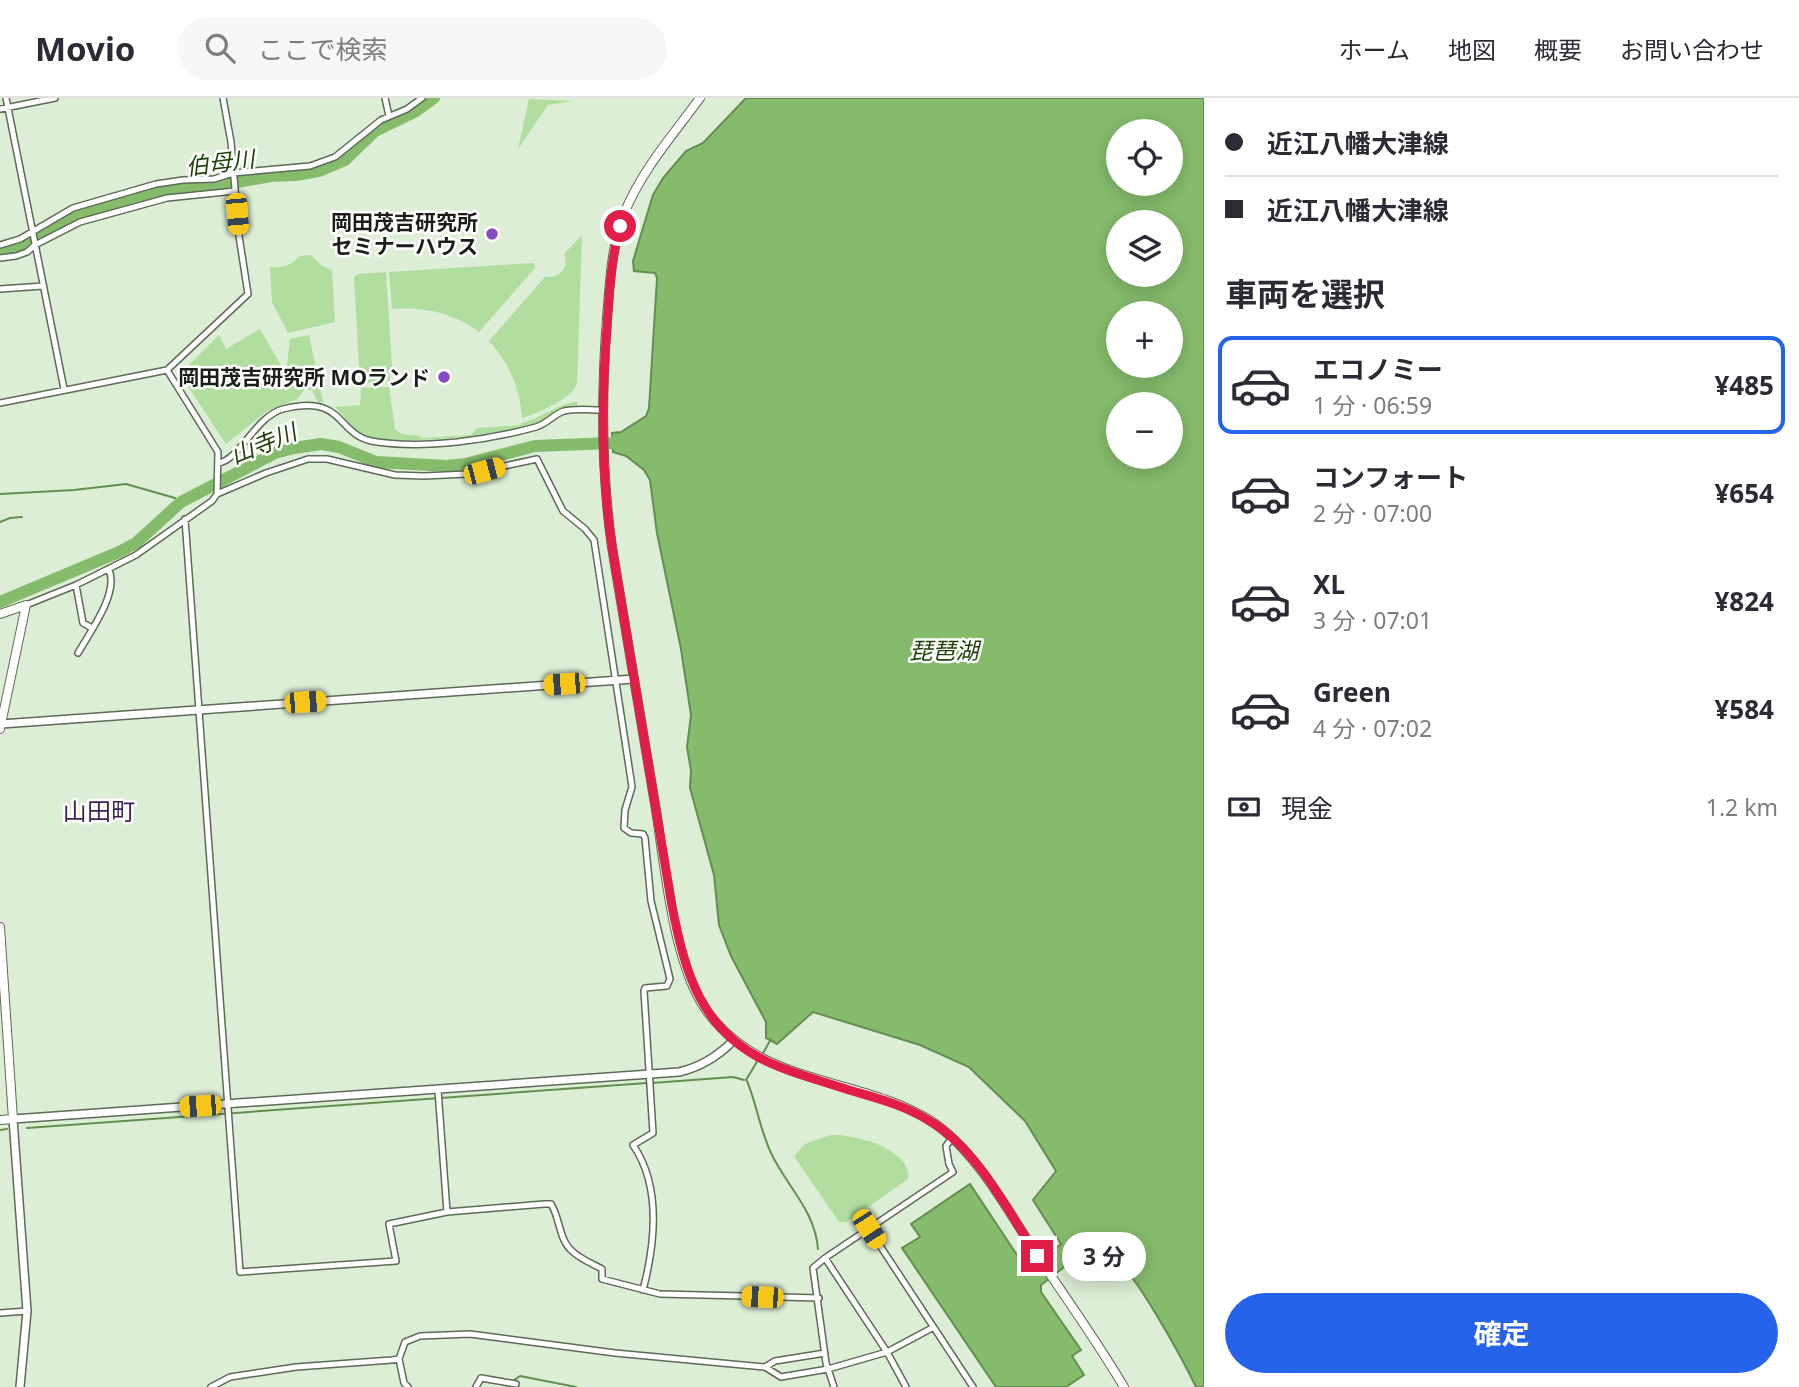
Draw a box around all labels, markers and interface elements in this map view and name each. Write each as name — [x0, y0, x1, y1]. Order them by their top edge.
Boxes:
search box — [177, 17, 667, 80]
text: Movio — [35, 26, 135, 71]
icon: search — [201, 29, 239, 67]
text: ここで検索 — [257, 31, 387, 67]
text: ホーム — [1339, 33, 1410, 66]
text: 地図 — [1448, 33, 1496, 66]
text: 概要 — [1534, 33, 1582, 66]
text: お問い合わせ — [1620, 33, 1764, 66]
map controls — [1106, 119, 1183, 469]
button: locate — [1106, 119, 1183, 196]
text: 近江八幡大津線 — [1267, 125, 1449, 161]
water label: 伯母川 — [184, 142, 259, 182]
car — [225, 192, 250, 236]
text: 近江八幡大津線 — [1267, 192, 1449, 228]
place label: 岡田茂吉研究所 セミナーハウス — [331, 208, 478, 260]
route start — [604, 210, 636, 242]
button: layers — [1106, 210, 1183, 287]
marker: 岡田茂吉研究所 セミナーハウス — [484, 226, 500, 242]
text: 車両を選択 — [1225, 272, 1385, 315]
button: + — [1106, 301, 1183, 378]
text: エコノミー — [1313, 351, 1443, 387]
icon: car — [1229, 354, 1292, 417]
place label: 岡田茂吉研究所 MOランド — [178, 363, 430, 391]
text: ¥485 — [1715, 367, 1774, 403]
marker: 岡田茂吉研究所 MOランド — [436, 369, 452, 385]
text: 1 分 · 06:59 — [1313, 389, 1432, 421]
button: − — [1106, 392, 1183, 469]
water label: 山寺川 — [225, 414, 304, 471]
car — [461, 455, 508, 487]
text: コンフォート — [1313, 459, 1468, 495]
icon: car — [1229, 462, 1292, 525]
text: ¥654 — [1715, 475, 1774, 511]
text: 2 分 · 07:00 — [1313, 497, 1432, 529]
text: XL — [1313, 566, 1345, 602]
icon: car — [1229, 570, 1292, 633]
text: ¥824 — [1715, 583, 1774, 619]
text: 3 分 · 07:01 — [1313, 604, 1432, 636]
water label: 琵琶湖 — [910, 634, 982, 666]
car — [543, 672, 586, 696]
text: Green — [1313, 674, 1391, 710]
icon: car — [1229, 678, 1292, 741]
car — [284, 690, 327, 714]
text: ¥584 — [1715, 691, 1774, 727]
text: 4 分 · 07:02 — [1313, 712, 1432, 744]
icon: cash — [1225, 788, 1263, 826]
text: 現金 — [1281, 790, 1333, 826]
text: 1.2 km — [1706, 791, 1778, 823]
district label: 山田町 — [63, 794, 135, 827]
car — [179, 1094, 222, 1118]
car — [849, 1206, 890, 1252]
callout: 3 分 — [1062, 1232, 1146, 1280]
route end — [1021, 1240, 1053, 1272]
text: 3 分 — [1083, 1240, 1125, 1272]
car — [741, 1286, 784, 1308]
button: 確定 — [1225, 1293, 1778, 1373]

